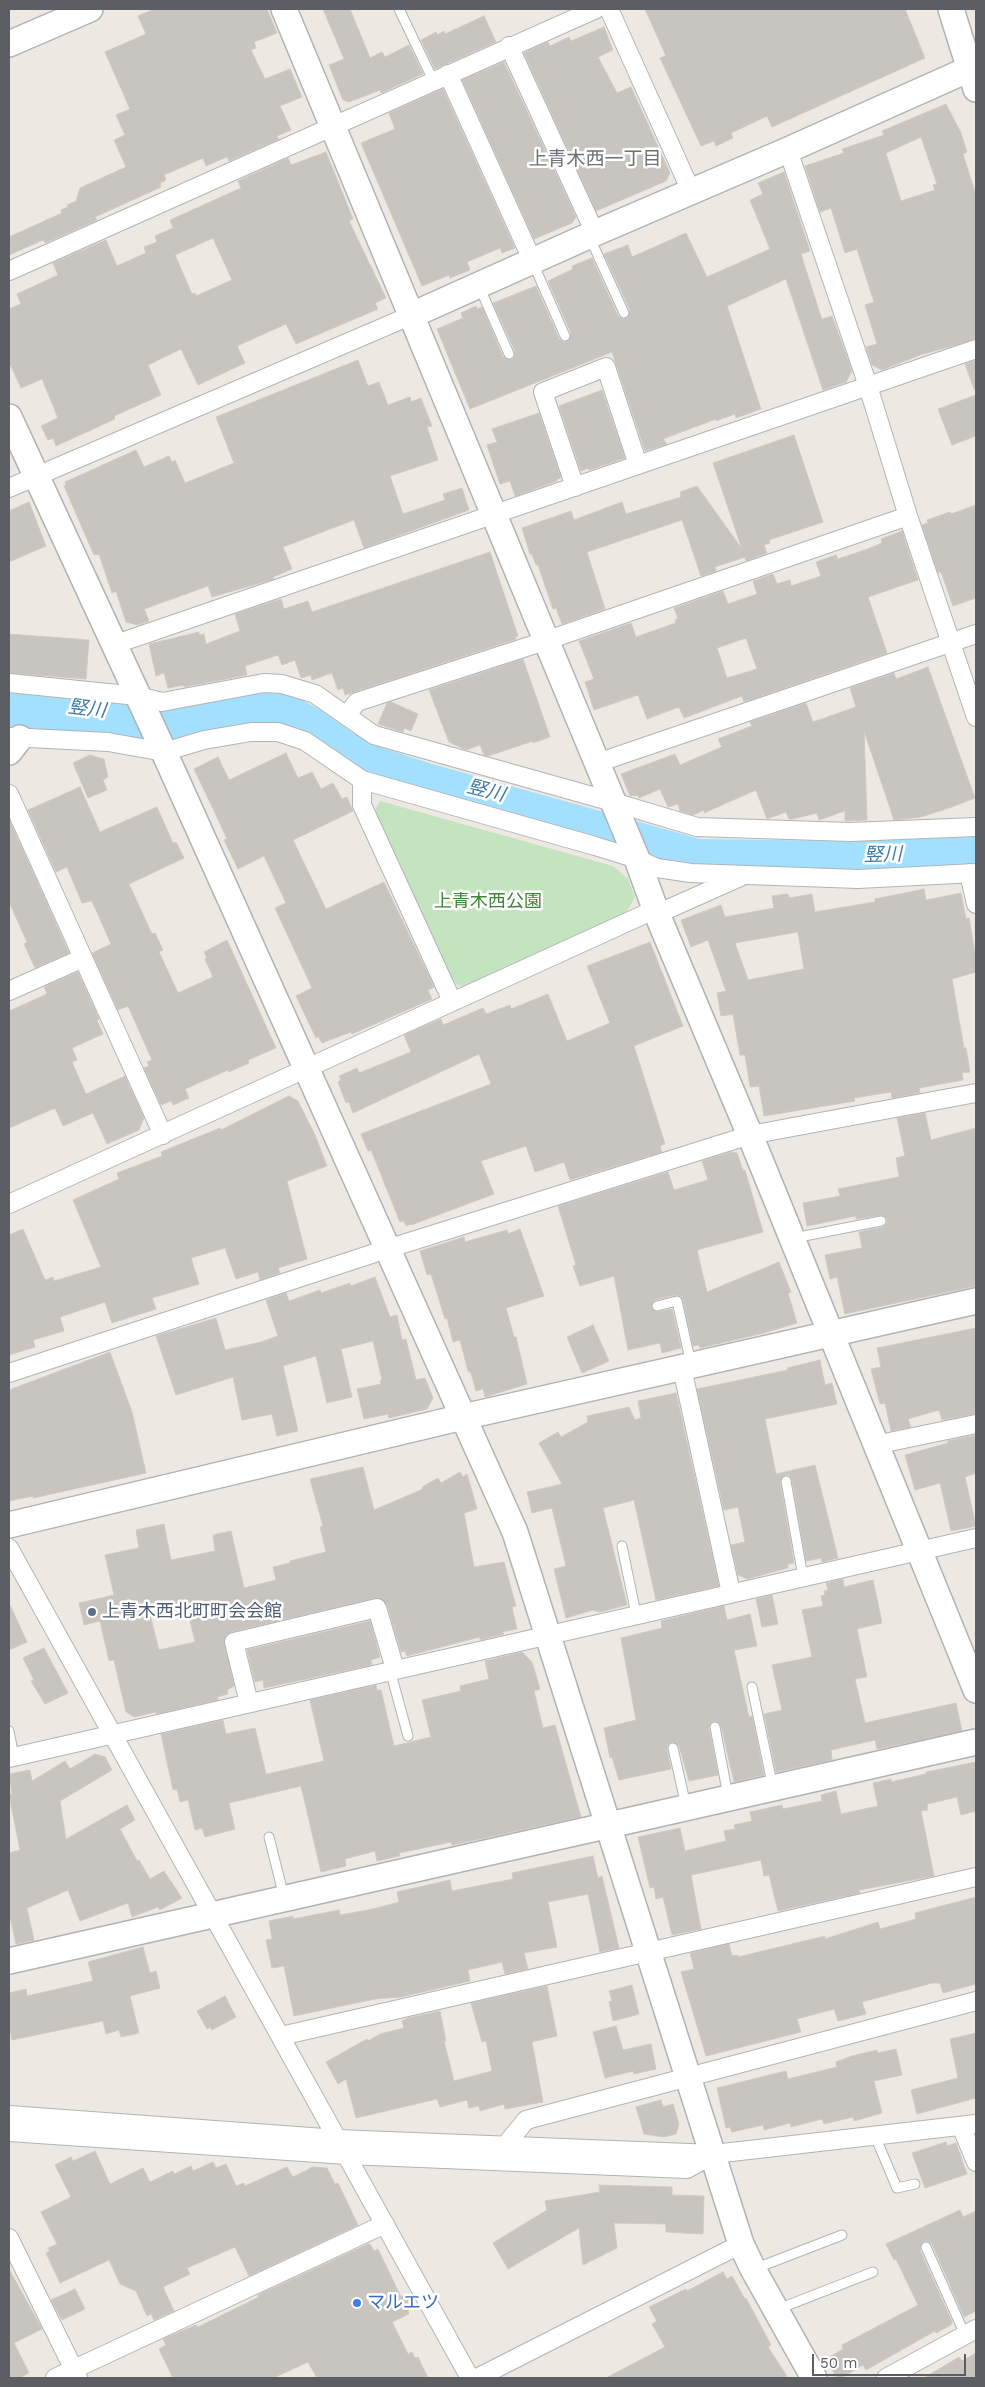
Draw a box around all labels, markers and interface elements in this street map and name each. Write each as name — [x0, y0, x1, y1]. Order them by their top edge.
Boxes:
district label: 上青木西一丁目 — [529, 148, 661, 170]
water label: 竪川 — [67, 695, 107, 723]
water label: 竪川 — [465, 775, 507, 807]
water label: 竪川 — [864, 843, 902, 867]
park label: 上青木西公園 — [434, 891, 542, 913]
place label: 上青木西北町町会会館 — [102, 1601, 282, 1623]
marker: 上青木西北町町会会館 — [86, 1606, 98, 1618]
place label: マルエツ — [367, 2292, 439, 2314]
marker: マルエツ — [351, 2297, 363, 2309]
scale bar — [815, 2344, 969, 2376]
text: 50 m — [820, 2354, 857, 2372]

